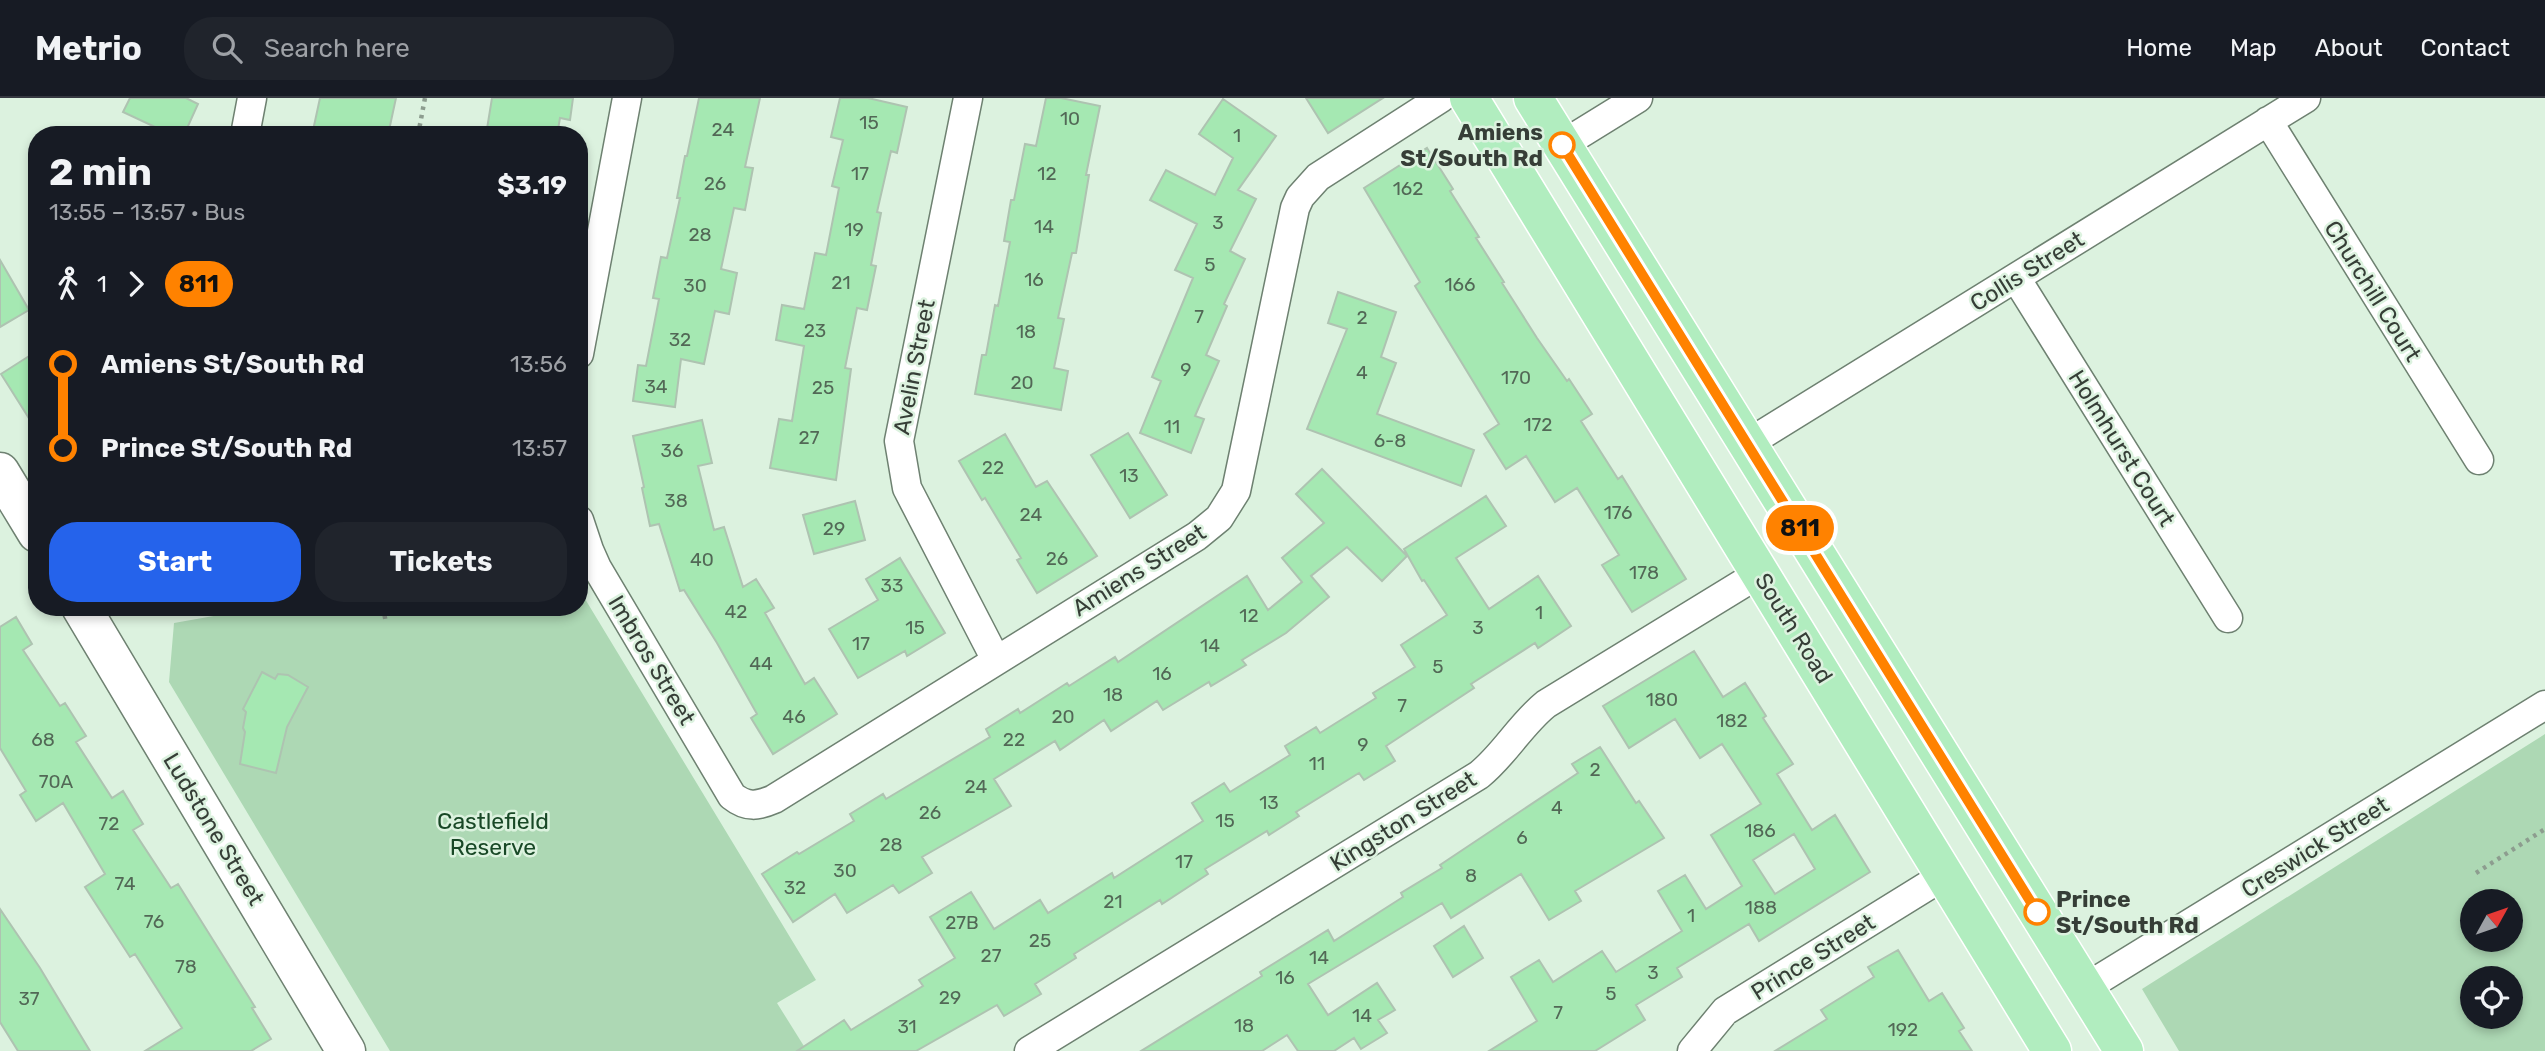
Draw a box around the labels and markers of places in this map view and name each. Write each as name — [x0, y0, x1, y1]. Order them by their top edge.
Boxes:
place label: Amiens St/South Rd — [1400, 118, 1543, 172]
marker: Amiens St/South Rd — [1549, 132, 1575, 158]
place label: Prince St/South Rd — [2056, 885, 2199, 939]
marker: Prince St/South Rd — [2024, 899, 2050, 925]

